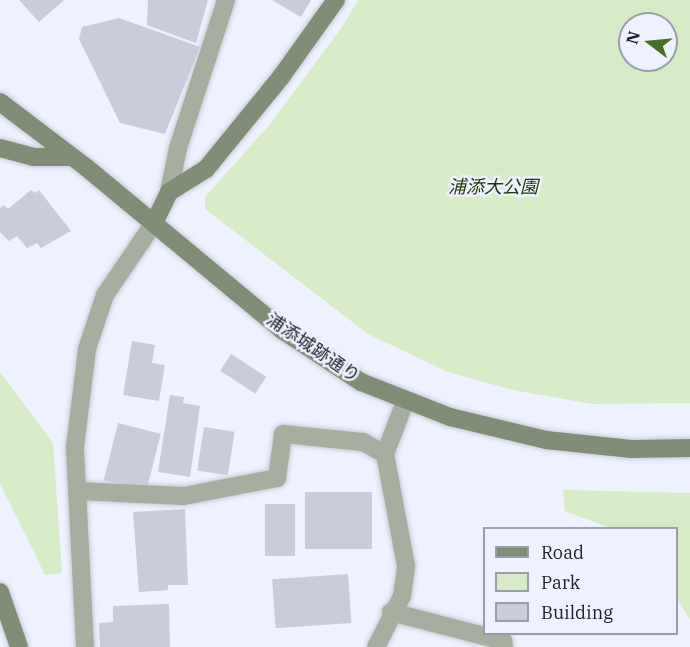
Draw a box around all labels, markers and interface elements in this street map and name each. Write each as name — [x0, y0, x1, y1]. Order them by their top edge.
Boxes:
north arrow — [618, 12, 678, 72]
text: N — [621, 29, 644, 46]
park label: 浦添大公園 — [448, 176, 538, 198]
street label: 浦添城跡通り — [262, 309, 364, 387]
legend — [483, 527, 678, 635]
text: Road — [541, 541, 584, 564]
text: Park — [541, 571, 580, 594]
text: Building — [541, 601, 613, 624]

